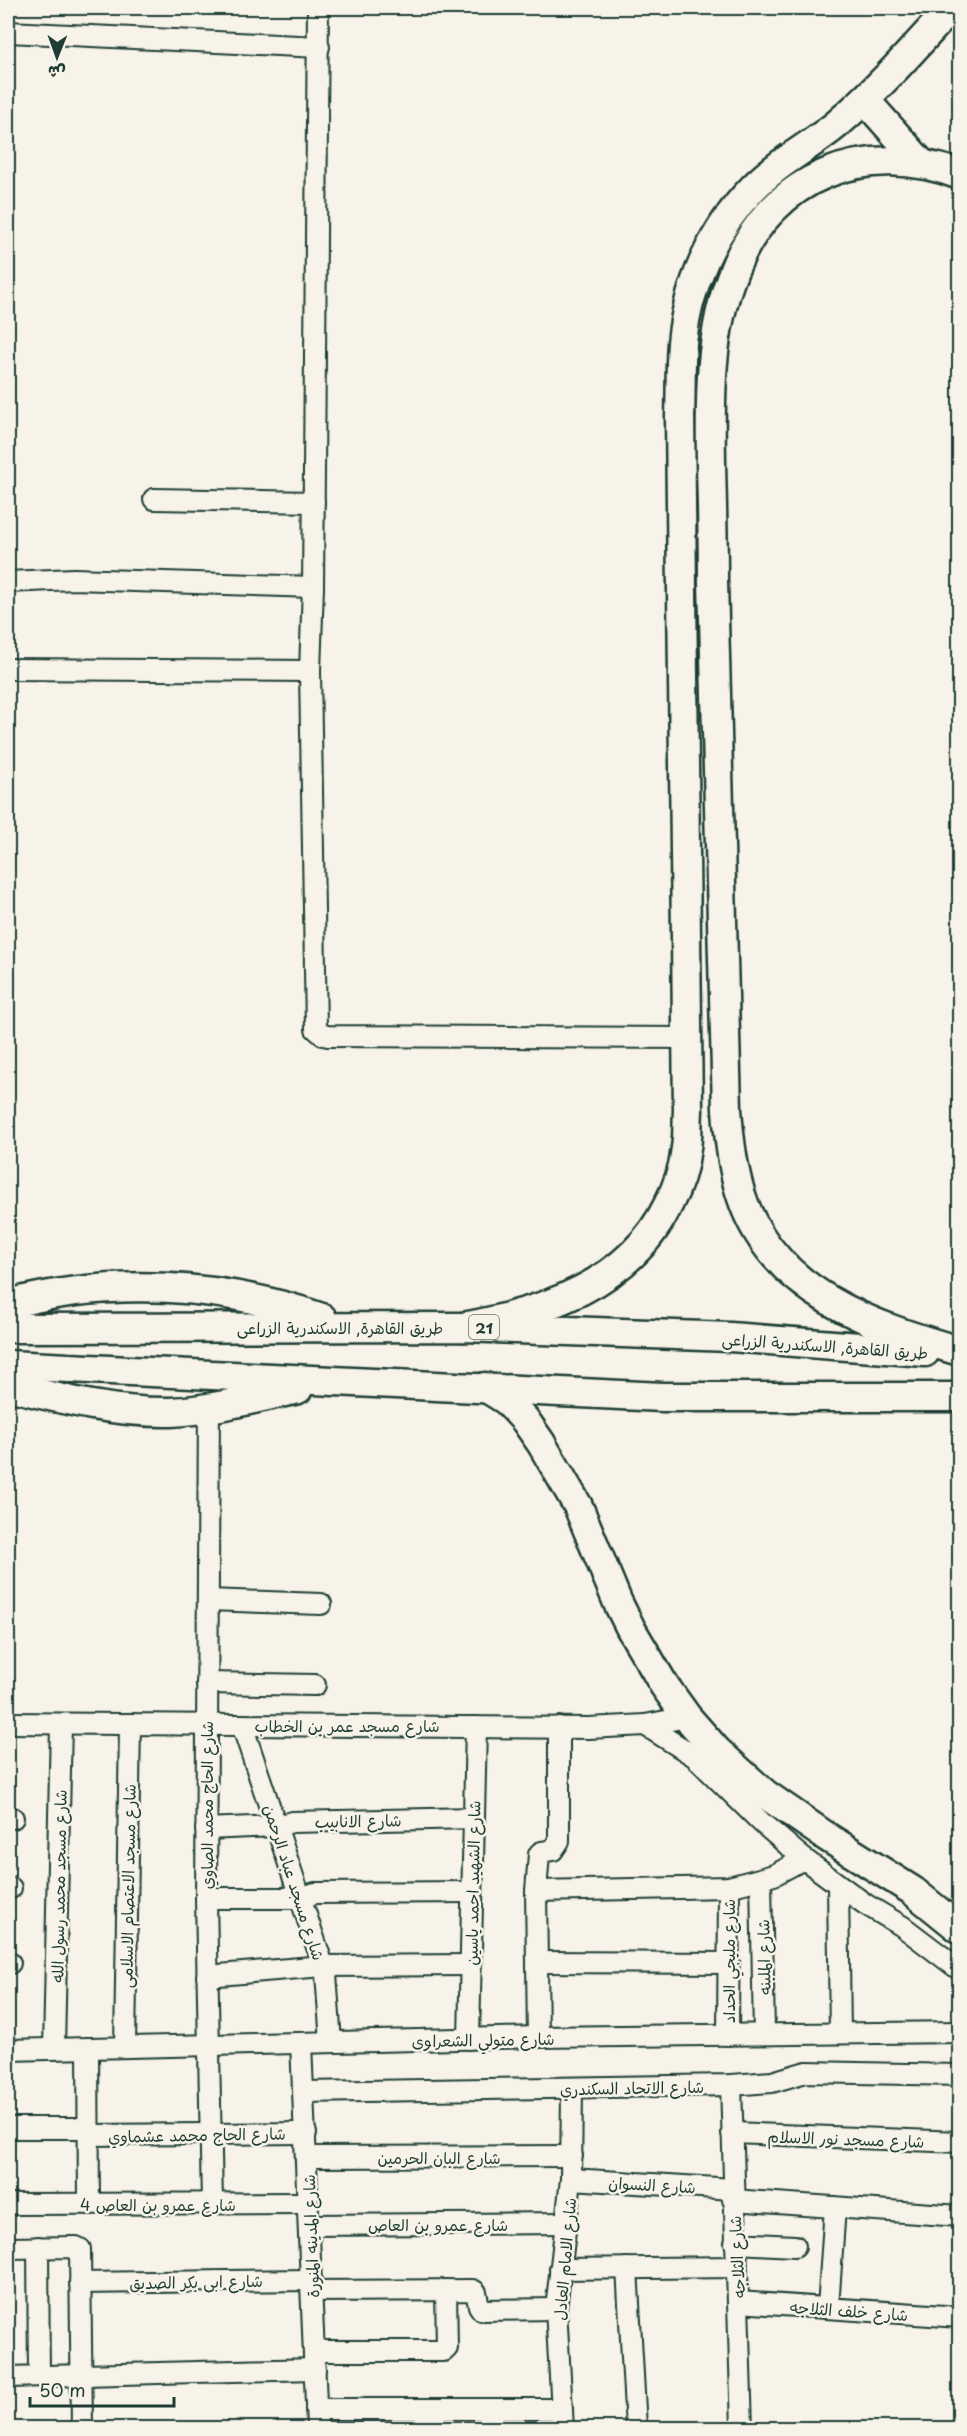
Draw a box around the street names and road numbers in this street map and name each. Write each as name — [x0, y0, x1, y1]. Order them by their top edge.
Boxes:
street label: طريق القاهرة, الاسكندرية الزراعى — [237, 1315, 443, 1339]
road number: 21 — [469, 1315, 499, 1339]
street label: طريق القاهرة, الاسكندرية الزراعى — [721, 1326, 929, 1364]
street label: شارع مسجد عمر بن الخطاب — [254, 1713, 440, 1738]
street label: شارع الحاج محمد الصاوي — [194, 1721, 219, 1889]
street label: شارع مسجد الاعتصام الاسلامى — [113, 1784, 143, 1988]
street label: شارع مسجد محمد رسول الله — [44, 1789, 73, 1983]
street label: شارع الشهيد احمد ياسين — [459, 1800, 486, 1966]
street label: شارع مسجد عباد الرحمن — [258, 1801, 332, 1963]
street label: شارع الانابيب — [314, 1807, 402, 1834]
street label: شارع مليجي الحداد — [716, 1899, 744, 2023]
street label: شارع الملبنه — [750, 1919, 777, 1995]
street label: شارع متولي الشعراوى — [411, 2026, 555, 2056]
street label: شارع الاتحاد السكندري — [560, 2074, 704, 2101]
street label: شارع الحاج محمد عشماوي — [108, 2120, 286, 2149]
street label: شارع مسجد نور الاسلام — [767, 2123, 925, 2155]
street label: شارع البان الحرمين — [377, 2145, 501, 2170]
street label: شارع النسوان — [608, 2170, 696, 2199]
street label: شارع المدينه المنورة — [296, 2174, 325, 2298]
street label: شارع عمرو بن العاص 4 — [80, 2192, 236, 2217]
street label: شارع الامام العادل — [547, 2196, 583, 2322]
street label: شارع عمرو بن العاص — [368, 2212, 508, 2237]
street label: شارع الثلاجه — [722, 2215, 751, 2299]
street label: شارع ابى بكر الصديق — [129, 2268, 263, 2295]
street label: شارع خلف الثلاجه — [789, 2294, 909, 2327]

